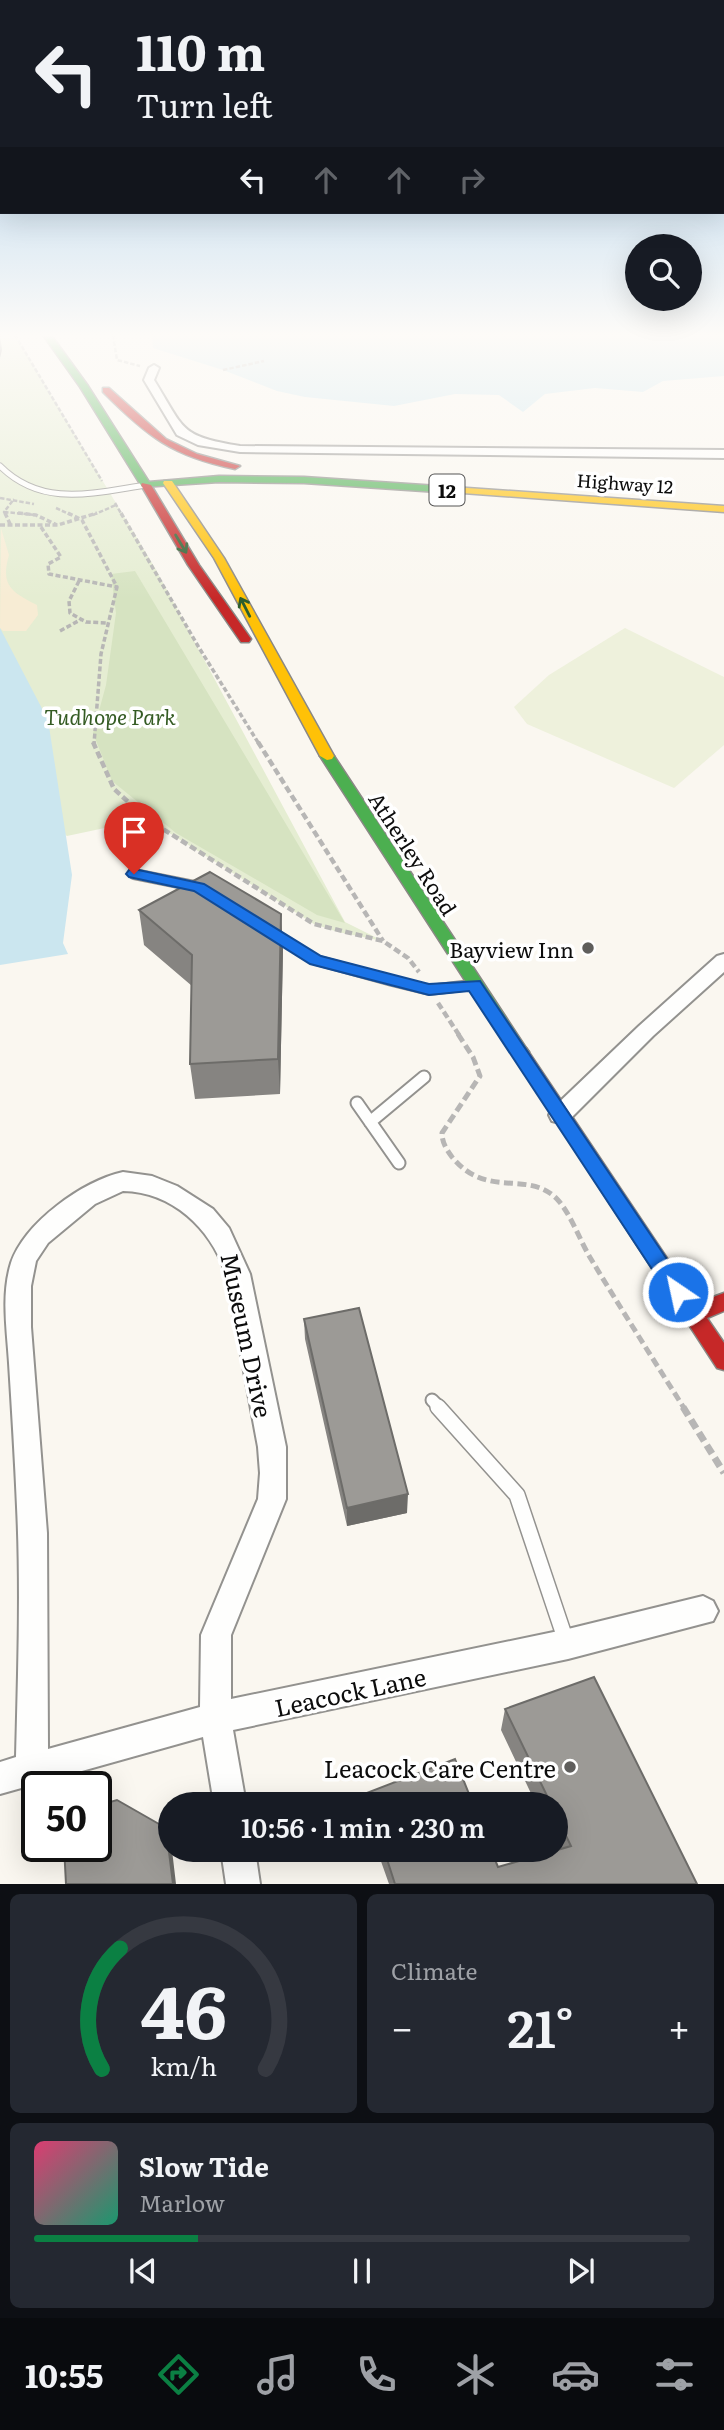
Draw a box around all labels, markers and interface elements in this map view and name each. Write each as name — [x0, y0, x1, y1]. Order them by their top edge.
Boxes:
text: 110 m — [136, 13, 265, 86]
icon: left — [21, 28, 112, 119]
text: Turn left — [136, 80, 273, 128]
icon: left — [234, 161, 272, 199]
icon: ahead — [307, 161, 345, 199]
icon: ahead — [380, 161, 418, 199]
icon: right — [453, 161, 491, 199]
map controls — [625, 234, 702, 311]
button: search — [625, 234, 702, 311]
street label: Highway 12 — [576, 466, 674, 500]
road number: 12 — [430, 475, 464, 505]
one-way arrow — [174, 533, 188, 553]
one-way arrow — [237, 597, 251, 618]
park label: Tudhope Park — [44, 700, 176, 731]
street label: Atherley Road — [362, 785, 466, 921]
pin — [104, 802, 164, 874]
icon: arrive — [115, 813, 153, 851]
place label: Bayview Inn — [449, 933, 574, 964]
marker: Bayview Inn — [580, 940, 596, 956]
street label: Museum Drive — [213, 1249, 283, 1421]
position arrow — [641, 1255, 715, 1329]
street label: Leacock Lane — [271, 1658, 429, 1724]
place label: Leacock Care Centre — [324, 1750, 556, 1785]
marker: Leacock Care Centre — [562, 1759, 578, 1775]
speed limit sign: 50 — [21, 1771, 112, 1862]
text: 10:56 · 1 min · 230 m — [241, 1807, 485, 1846]
text: Climate — [391, 1953, 477, 1987]
text: 46 — [140, 1954, 227, 2062]
text: 21° — [507, 1987, 574, 2064]
text: − — [391, 1997, 413, 2054]
text: + — [668, 1997, 690, 2054]
text: km/h — [150, 2047, 217, 2084]
text: Slow Tide — [139, 2146, 269, 2185]
text: Marlow — [139, 2185, 225, 2219]
icon: previous — [124, 2252, 162, 2290]
icon: pause — [343, 2252, 381, 2290]
icon: next — [562, 2252, 600, 2290]
text: 10:55 — [25, 2350, 103, 2398]
icon: directions — [154, 2350, 203, 2399]
icon: music — [253, 2350, 302, 2399]
icon: phone — [352, 2350, 401, 2399]
icon: climate — [451, 2350, 500, 2399]
icon: car — [551, 2350, 600, 2399]
icon: filters — [650, 2350, 699, 2399]

